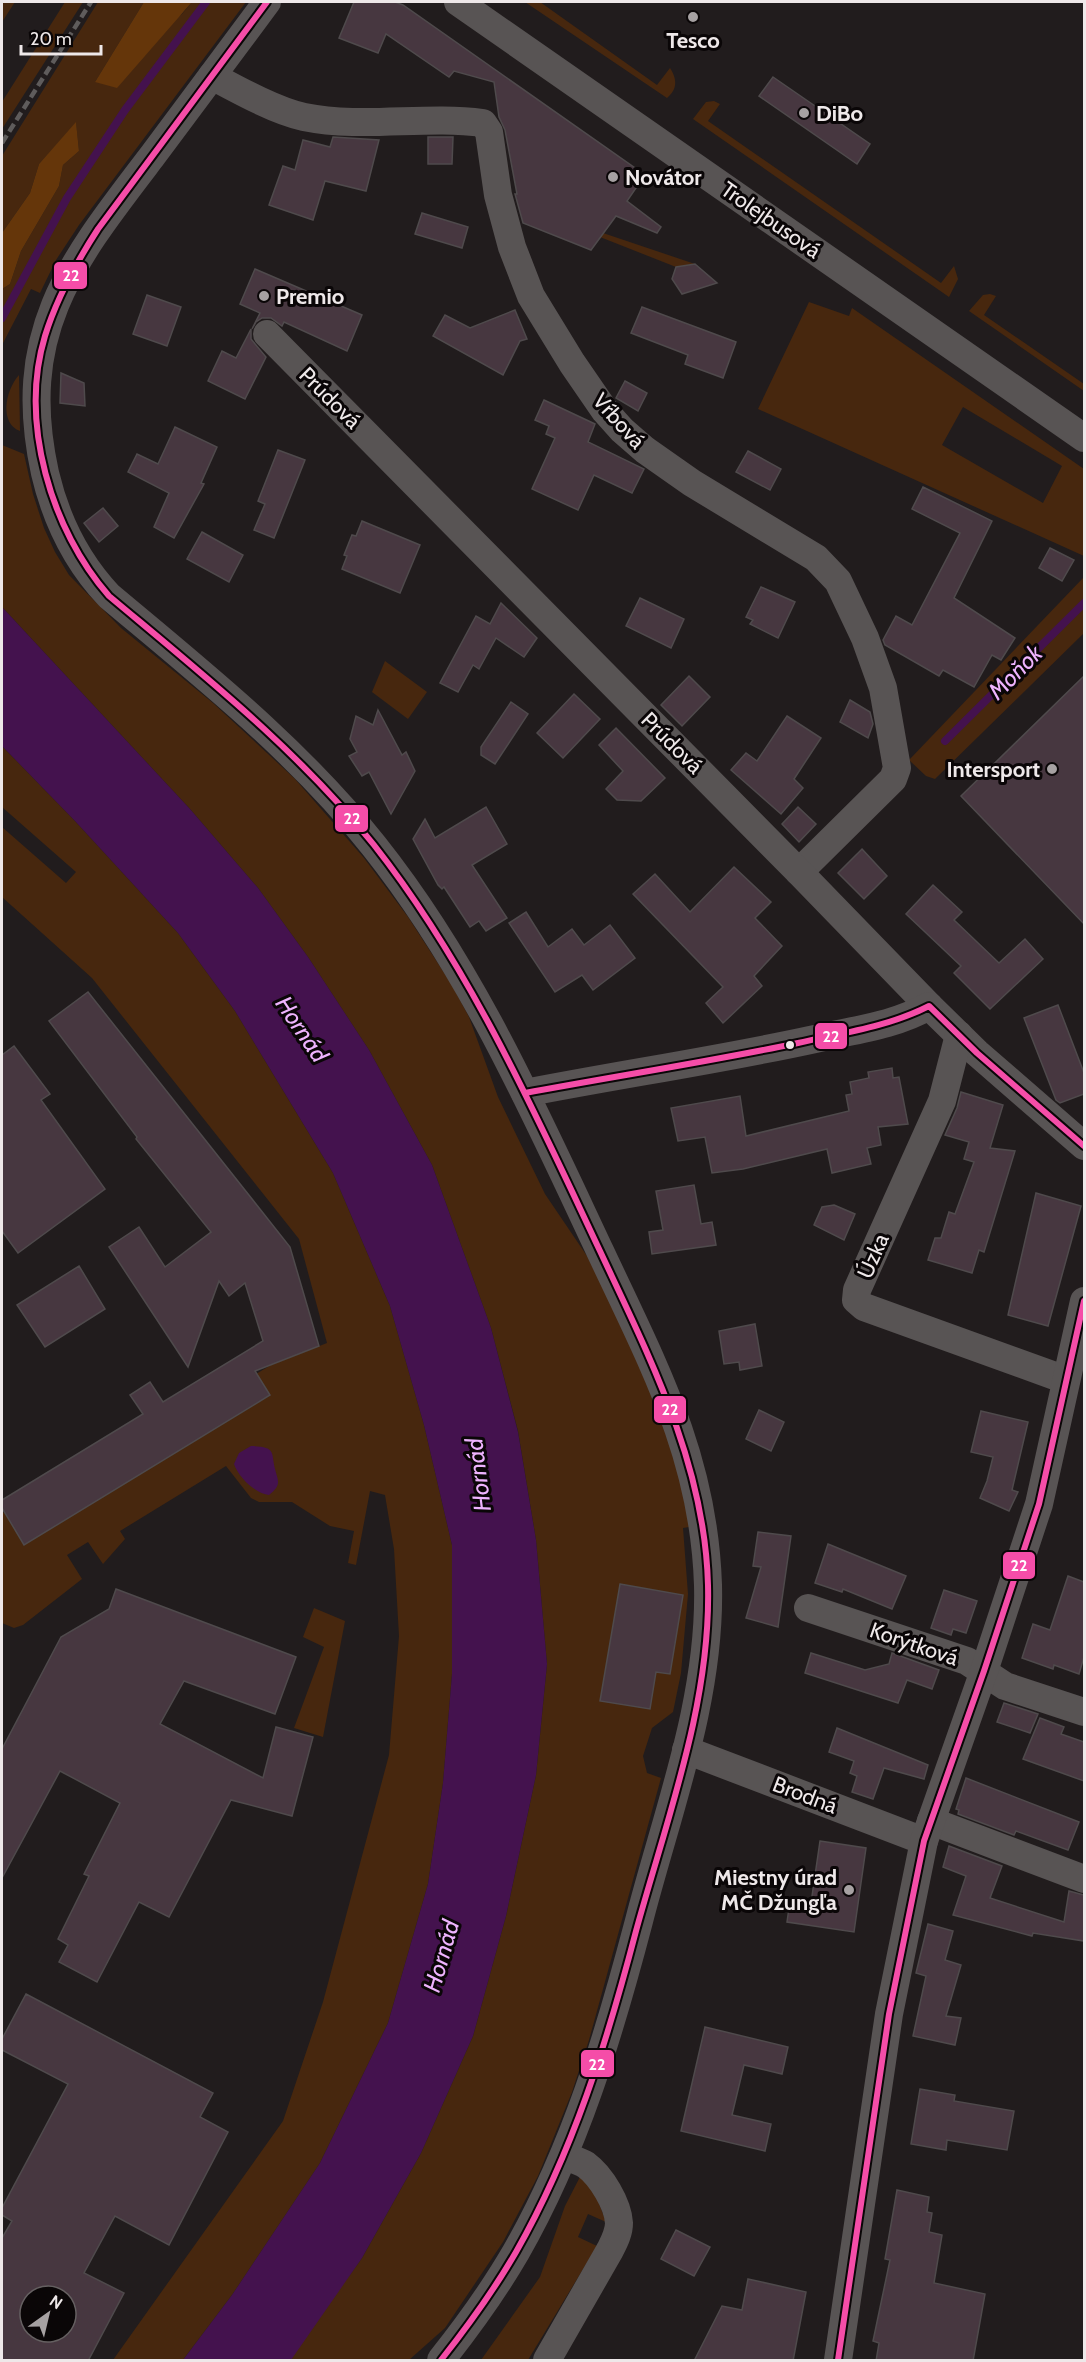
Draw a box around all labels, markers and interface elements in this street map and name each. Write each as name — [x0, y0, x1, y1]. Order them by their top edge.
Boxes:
marker: Tesco — [686, 10, 700, 24]
scale bar — [21, 18, 100, 56]
place label: Tesco — [666, 27, 720, 54]
text: 20 m — [30, 28, 72, 50]
place label: DiBo — [816, 100, 863, 127]
marker: DiBo — [797, 106, 811, 120]
place label: Novátor — [625, 164, 702, 191]
marker: Novátor — [606, 170, 620, 184]
street label: Trolejbusová — [716, 176, 826, 264]
line badge: 22 — [53, 261, 88, 290]
text: 22 — [63, 266, 79, 285]
place label: Premio — [276, 283, 344, 310]
marker: Premio — [257, 289, 271, 303]
street label: Prúdová — [293, 361, 367, 435]
street label: Vŕbová — [587, 388, 651, 455]
water label: Moňok — [981, 638, 1049, 706]
street label: Prúdová — [635, 706, 709, 780]
place label: Intersport — [947, 756, 1040, 783]
marker: Intersport — [1045, 762, 1059, 776]
line badge: 22 — [334, 804, 369, 833]
text: 22 — [344, 809, 360, 828]
water label: Hornád — [269, 990, 335, 1068]
line badge: 22 — [814, 1022, 848, 1050]
text: 22 — [823, 1027, 839, 1046]
unlabelled marker — [784, 1039, 796, 1051]
street label: Úzka — [851, 1229, 895, 1283]
line badge: 22 — [653, 1395, 687, 1424]
text: 22 — [662, 1400, 678, 1419]
water label: Hornád — [459, 1436, 497, 1513]
line badge: 22 — [1002, 1551, 1036, 1580]
text: 22 — [1011, 1556, 1027, 1575]
street label: Korýtková — [866, 1616, 962, 1672]
street label: Brodná — [769, 1770, 841, 1820]
place label: Miestny úrad MČ Džungľa — [714, 1864, 837, 1916]
marker: Miestny úrad MČ Džungľa — [842, 1883, 856, 1897]
water label: Hornád — [417, 1916, 465, 1995]
line badge: 22 — [580, 2049, 615, 2078]
text: 22 — [589, 2055, 605, 2074]
north arrow — [18, 2284, 78, 2344]
text: N — [46, 2291, 66, 2313]

